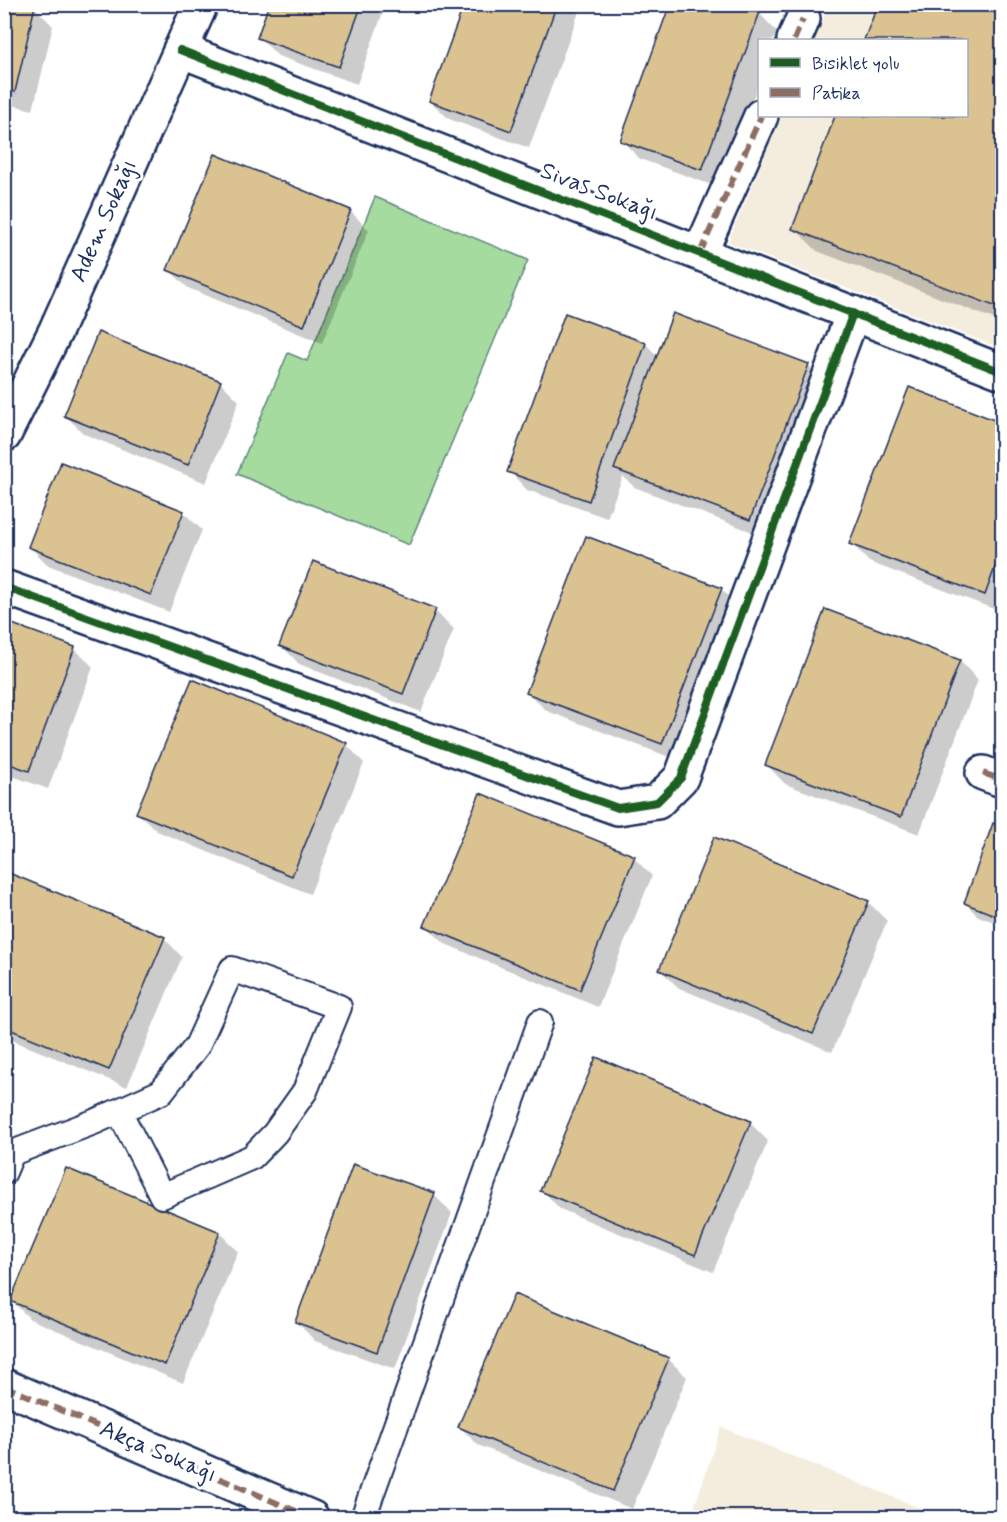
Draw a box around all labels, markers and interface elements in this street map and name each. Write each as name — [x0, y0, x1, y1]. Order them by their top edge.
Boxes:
legend — [758, 39, 968, 117]
text: Bisiklet yolu — [812, 52, 900, 76]
text: Patika — [812, 82, 861, 106]
street label: Adem Sokağı — [63, 155, 145, 287]
street label: Sivas Sokağı — [536, 155, 662, 229]
street label: Akça Sokağı — [95, 1413, 221, 1491]

